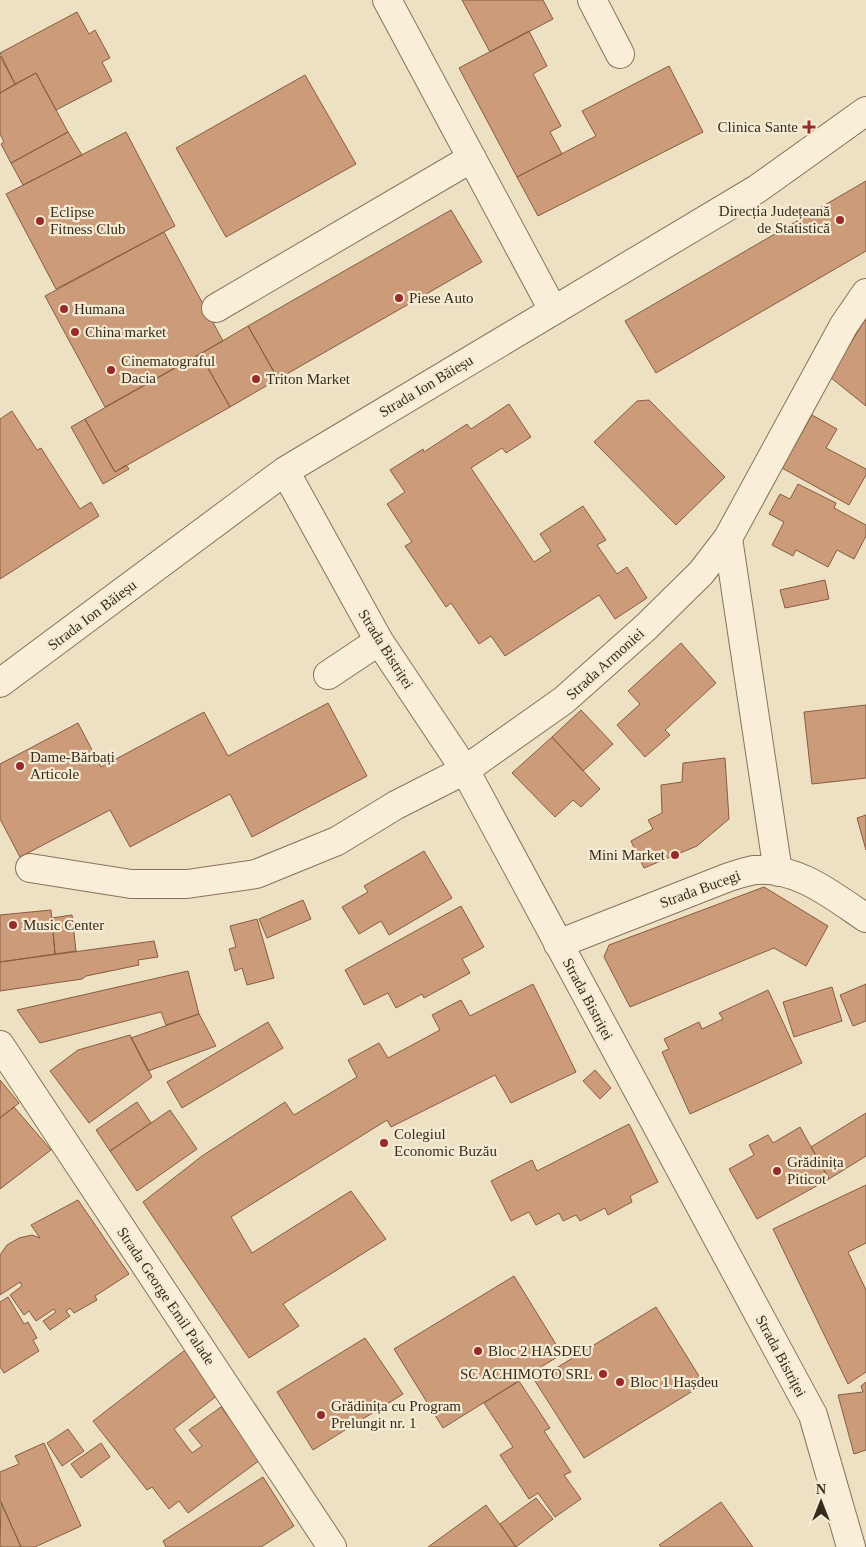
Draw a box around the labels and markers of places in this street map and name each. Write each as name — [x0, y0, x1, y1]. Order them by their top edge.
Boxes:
place label: Clinica Sante — [718, 119, 798, 135]
marker: Clinica Sante — [802, 120, 816, 134]
place label: Direcția Județeană de Statistică — [719, 203, 830, 236]
place label: Eclipse Fitness Club — [50, 204, 125, 237]
marker: Direcția Județeană de Statistică — [834, 214, 846, 226]
marker: Eclipse Fitness Club — [34, 215, 46, 227]
place label: Piese Auto — [409, 290, 474, 306]
marker: Piese Auto — [393, 292, 405, 304]
place label: Humana — [74, 301, 125, 317]
marker: Humana — [58, 303, 70, 315]
place label: China market — [85, 324, 167, 340]
marker: China market — [69, 326, 81, 338]
place label: Cinematograful Dacia — [121, 353, 215, 386]
marker: Cinematograful Dacia — [105, 364, 117, 376]
place label: Triton Market — [266, 371, 351, 387]
marker: Triton Market — [250, 373, 262, 385]
place label: Dame-Bărbați Articole — [30, 749, 115, 782]
marker: Dame-Bărbați Articole — [14, 760, 26, 772]
place label: Mini Market — [589, 847, 666, 863]
marker: Mini Market — [669, 849, 681, 861]
place label: Music Center — [23, 917, 104, 933]
marker: Music Center — [7, 919, 19, 931]
place label: Colegiul Economic Buzău — [394, 1126, 497, 1159]
marker: Colegiul Economic Buzău — [378, 1137, 390, 1149]
place label: Grădinița Piticot — [787, 1154, 844, 1187]
marker: Grădinița Piticot — [771, 1165, 783, 1177]
place label: Bloc 2 HASDEU — [488, 1343, 592, 1359]
marker: Bloc 2 HASDEU — [472, 1345, 484, 1357]
place label: SC ACHIMOTO SRL — [460, 1366, 593, 1382]
marker: SC ACHIMOTO SRL — [597, 1368, 609, 1380]
place label: Bloc 1 Hașdeu — [630, 1374, 719, 1391]
marker: Bloc 1 Hașdeu — [614, 1376, 626, 1388]
place label: Grădinița cu Program Prelungit nr. 1 — [331, 1398, 461, 1431]
marker: Grădinița cu Program Prelungit nr. 1 — [315, 1409, 327, 1421]

